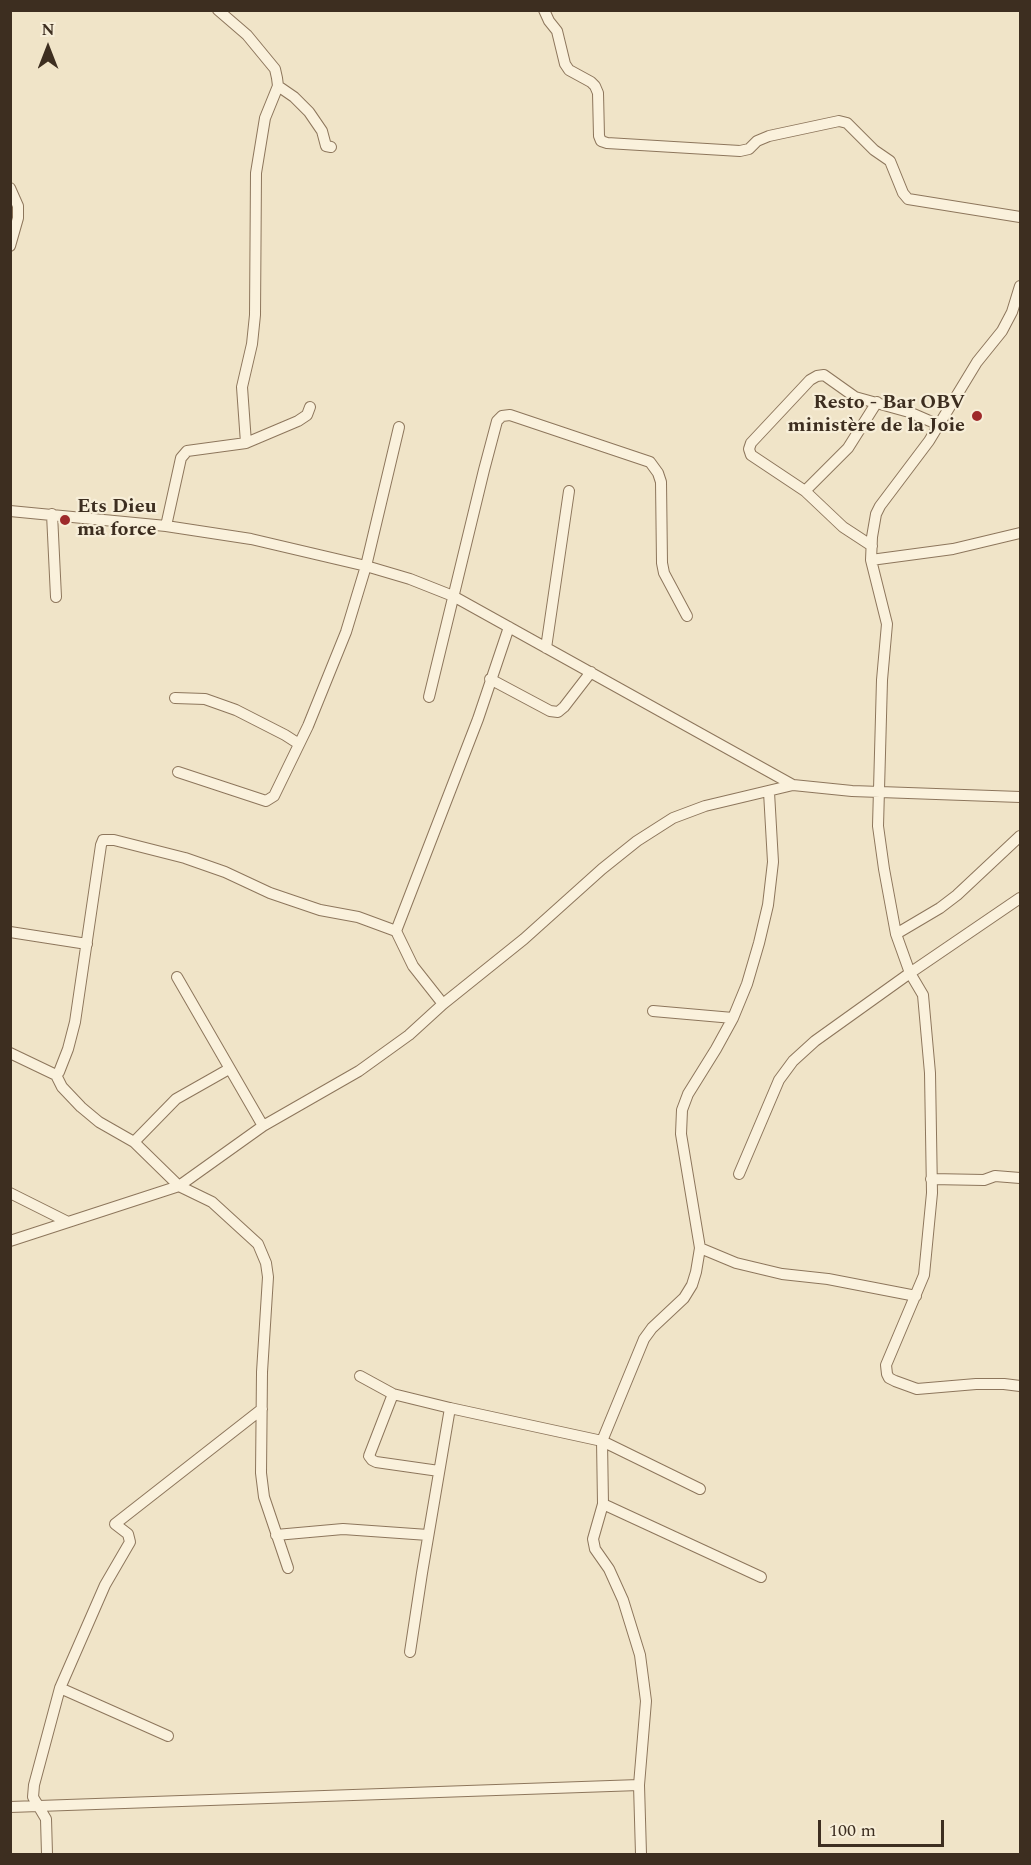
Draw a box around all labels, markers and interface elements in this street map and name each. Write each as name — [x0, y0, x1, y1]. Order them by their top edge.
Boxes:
north arrow — [18, 18, 78, 78]
text: N — [41, 18, 55, 42]
place label: Resto - Bar OBV ministère de la Joie — [788, 392, 965, 439]
marker: Resto - Bar OBV ministère de la Joie — [970, 409, 984, 423]
place label: Ets Dieu ma force — [77, 496, 156, 543]
marker: Ets Dieu ma force — [58, 513, 72, 527]
scale bar — [821, 1808, 947, 1846]
text: 100 m — [829, 1817, 876, 1844]

